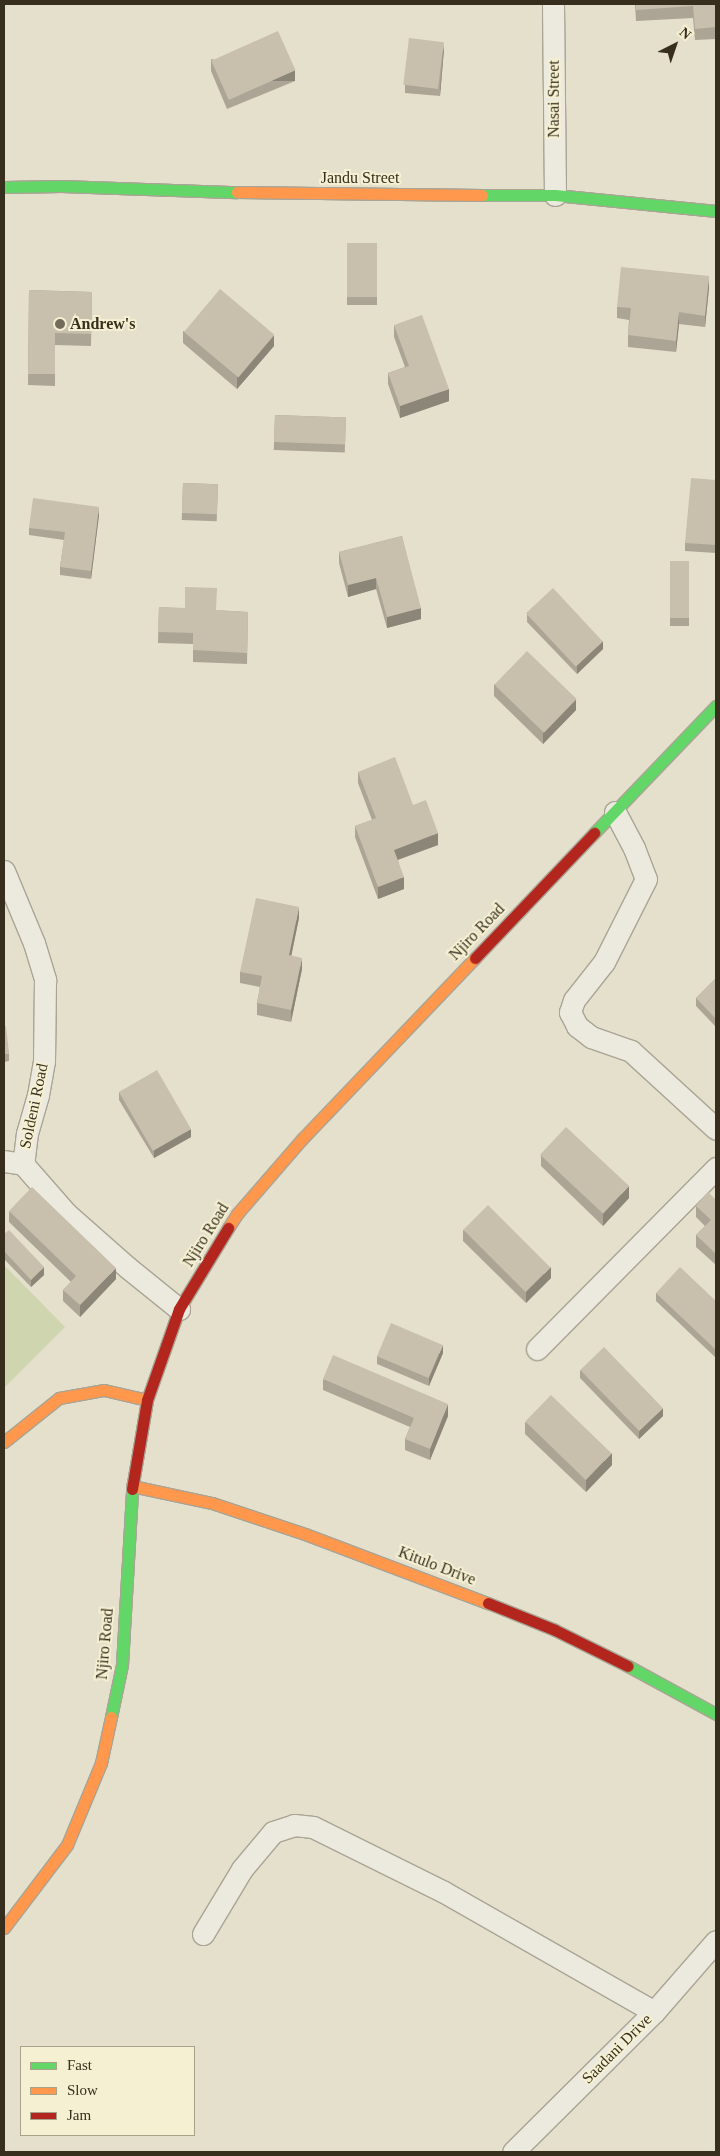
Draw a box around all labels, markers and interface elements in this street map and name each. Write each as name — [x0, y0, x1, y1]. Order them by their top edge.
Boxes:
north arrow — [650, 20, 700, 70]
text: N — [676, 24, 694, 42]
street label: Nasai Street — [544, 60, 564, 138]
street label: Jandu Street — [321, 168, 399, 188]
place label: Andrew's — [70, 314, 135, 334]
marker: Andrew's — [54, 318, 66, 330]
street label: Njiro Road — [445, 900, 509, 964]
street label: Soldeni Road — [16, 1062, 52, 1150]
street label: Njiro Road — [179, 1200, 233, 1270]
street label: Kitulo Drive — [396, 1542, 478, 1590]
street label: Njiro Road — [92, 1608, 118, 1680]
street label: Saadani Drive — [578, 2010, 656, 2088]
legend — [20, 2046, 195, 2136]
text: Fast — [67, 2057, 92, 2073]
text: Slow — [67, 2082, 98, 2098]
text: Jam — [67, 2107, 91, 2123]

